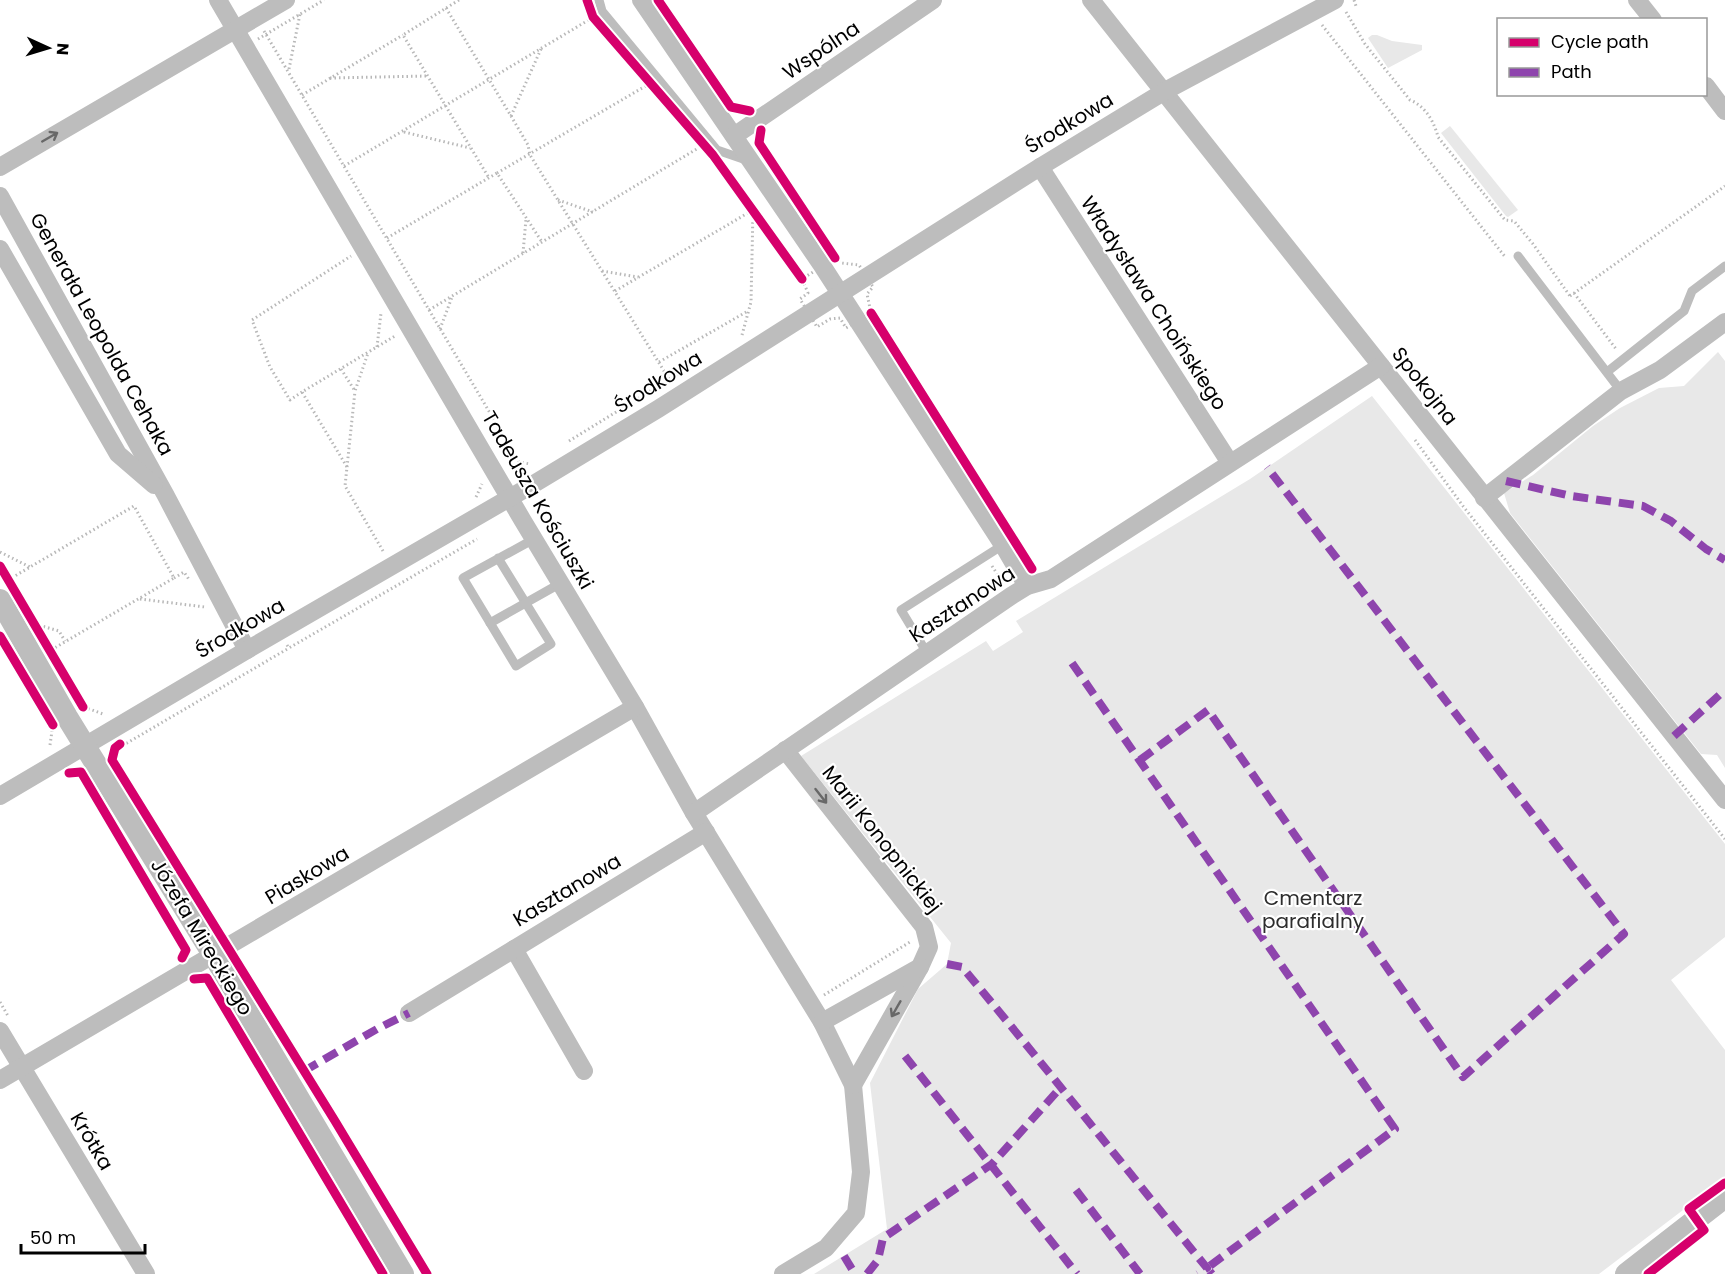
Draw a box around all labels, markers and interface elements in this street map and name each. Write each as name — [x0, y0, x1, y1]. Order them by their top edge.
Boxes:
street label: Wspólna — [777, 14, 865, 86]
north arrow — [18, 18, 78, 78]
legend — [1497, 18, 1707, 96]
text: Cycle path — [1551, 29, 1649, 54]
text: N — [51, 42, 74, 56]
text: Path — [1551, 59, 1592, 84]
street label: Środkowa — [1020, 86, 1118, 160]
one-way arrow — [41, 131, 58, 143]
street label: Władysława Choińskiego — [1074, 190, 1234, 416]
street label: Generała Leopolda Cehaka — [23, 208, 181, 460]
street label: Spokojna — [1386, 341, 1464, 431]
street label: Środkowa — [609, 344, 707, 420]
street label: Tadeusza Kościuszki — [476, 406, 600, 594]
street label: Kasztanowa — [903, 559, 1021, 649]
street label: Środkowa — [190, 591, 290, 665]
street label: Marii Konopnickiej — [816, 760, 948, 918]
one-way arrow — [814, 788, 827, 804]
street label: Piaskowa — [260, 839, 354, 911]
street label: Kasztanowa — [508, 847, 626, 933]
street label: Józefa Mireckiego — [144, 853, 260, 1021]
park label: Cmentarz parafialny — [1262, 884, 1364, 935]
one-way arrow — [890, 1000, 901, 1018]
street label: Krótka — [64, 1107, 120, 1175]
scale bar — [21, 1217, 146, 1255]
text: 50 m — [30, 1225, 76, 1250]

